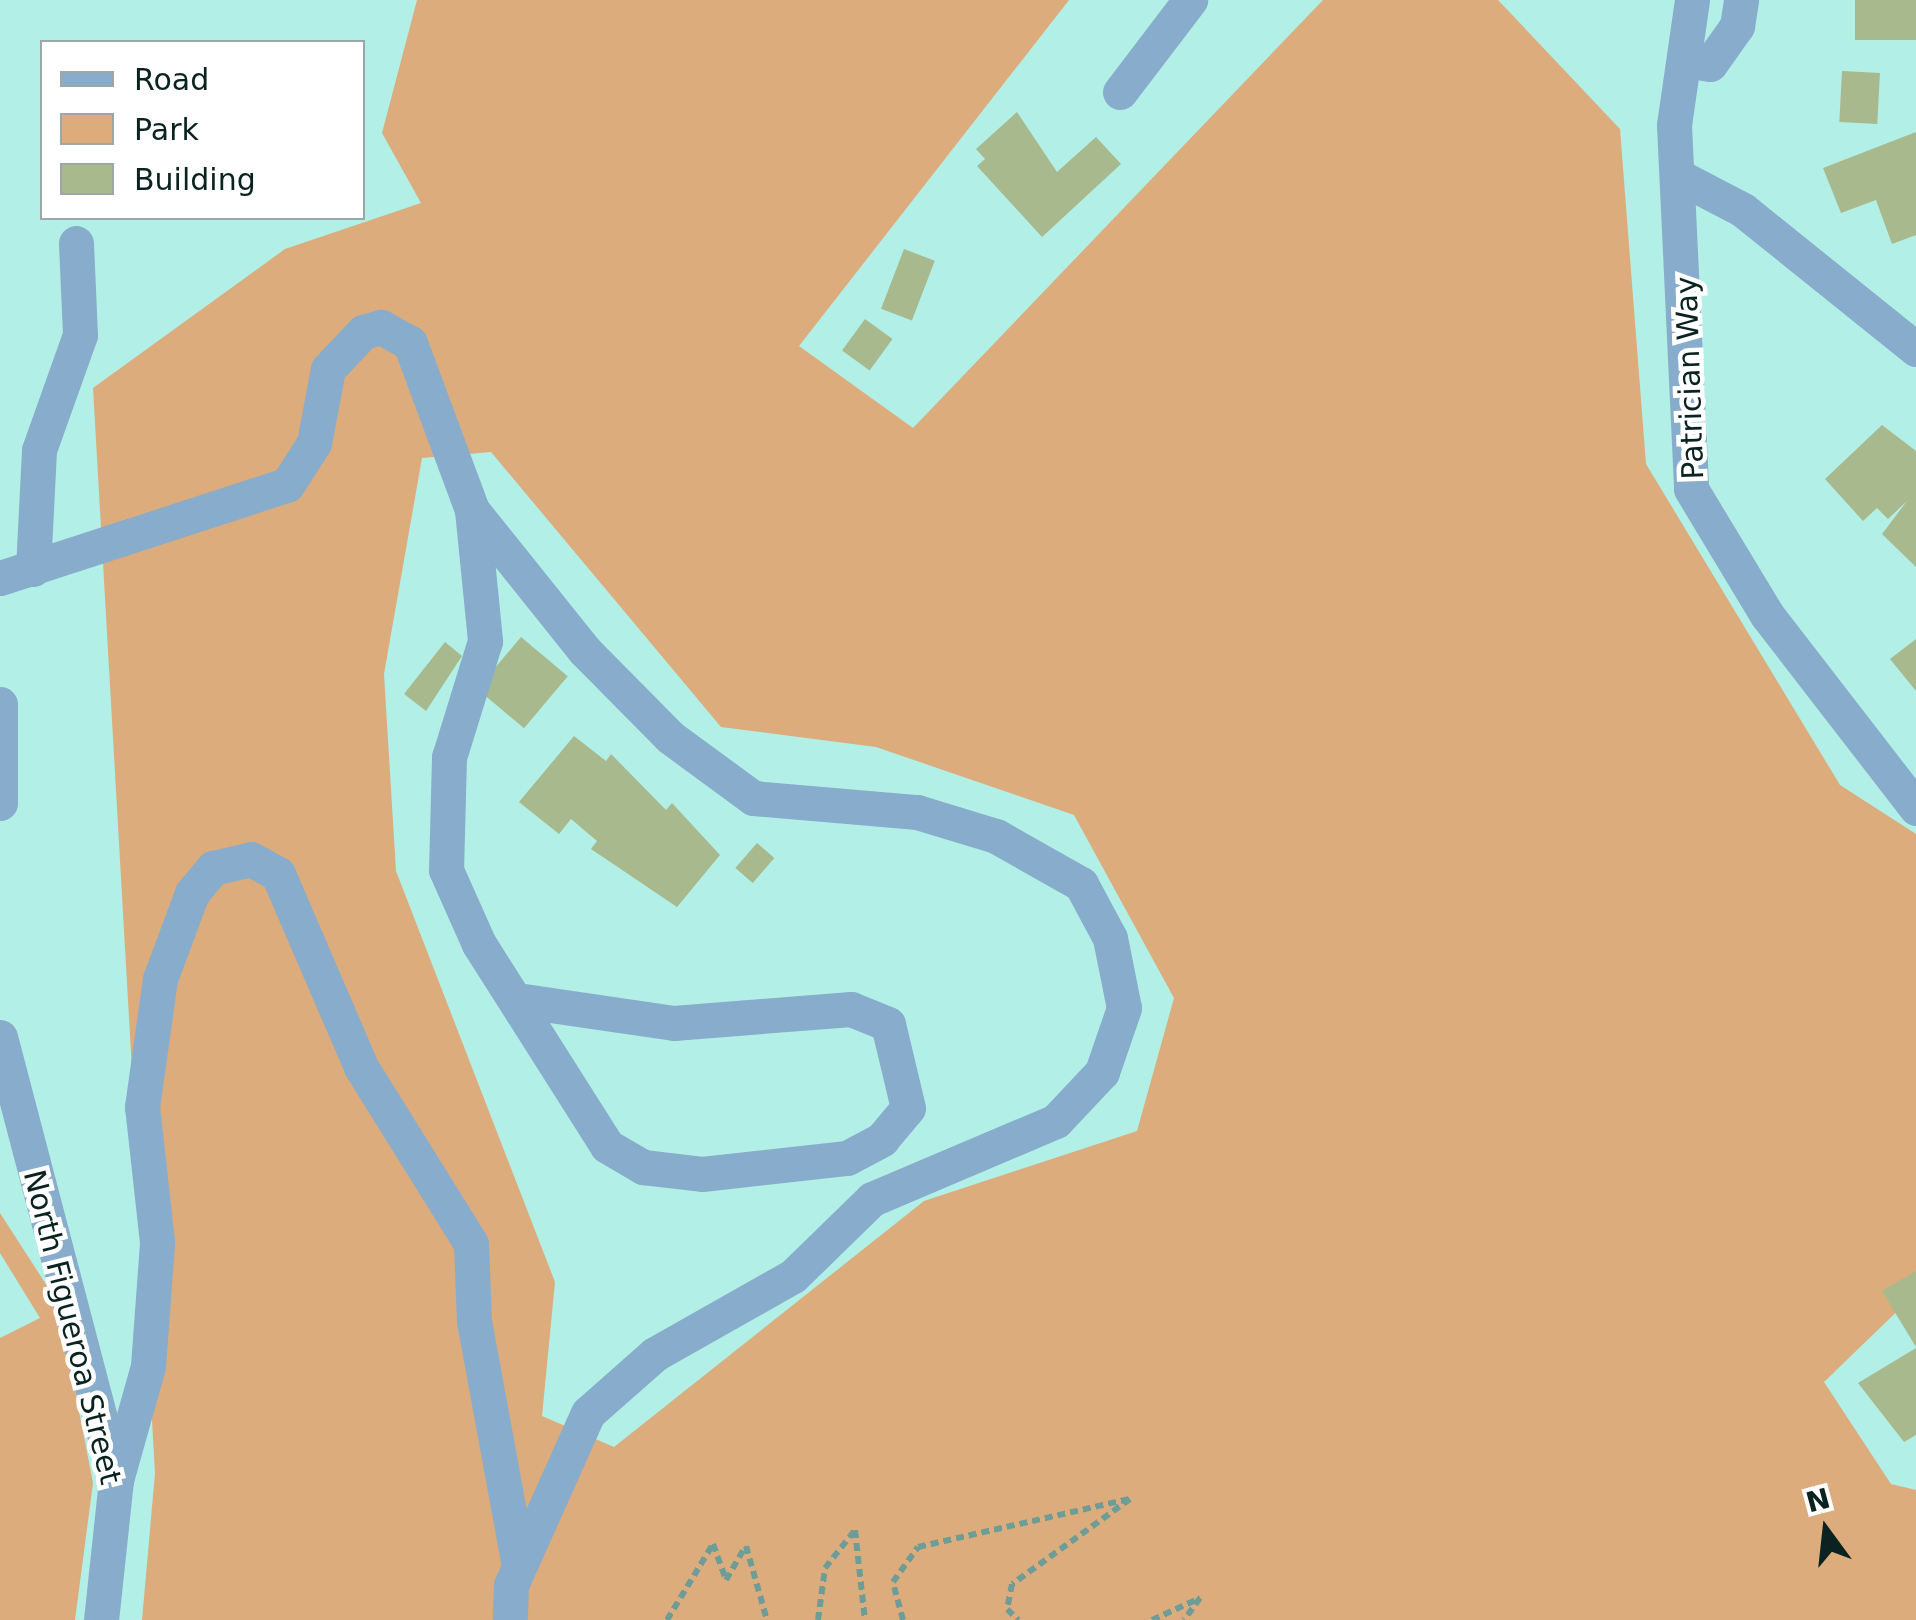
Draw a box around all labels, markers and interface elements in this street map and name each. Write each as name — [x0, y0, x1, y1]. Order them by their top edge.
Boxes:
legend — [40, 40, 365, 220]
text: Road — [134, 62, 209, 97]
text: Park — [134, 112, 199, 147]
text: Building — [134, 162, 256, 197]
street label: Patrician Way — [1668, 276, 1712, 480]
street label: North Figueroa Street — [16, 1166, 128, 1488]
north arrow — [1776, 1480, 1876, 1580]
text: N — [1803, 1482, 1834, 1520]

